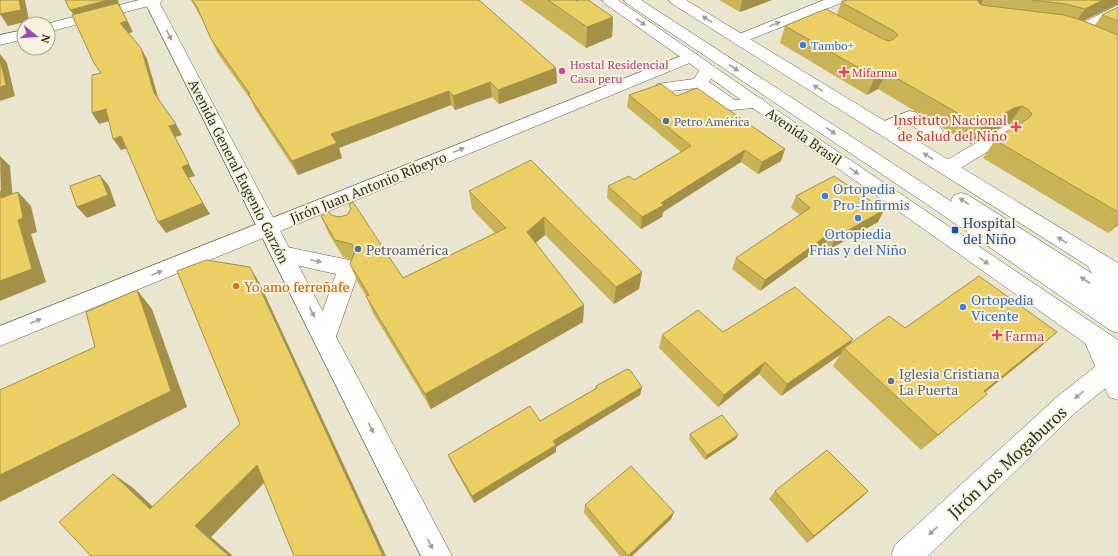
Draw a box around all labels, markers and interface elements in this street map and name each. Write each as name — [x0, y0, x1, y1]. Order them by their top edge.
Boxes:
north arrow — [16, 16, 56, 56]
one-way arrow — [701, 16, 713, 23]
one-way arrow — [636, 18, 647, 26]
one-way arrow — [770, 21, 782, 27]
one-way arrow — [166, 29, 172, 40]
text: N — [37, 33, 53, 46]
place label: Tambo+ — [811, 38, 854, 53]
marker: Tambo+ — [798, 40, 808, 50]
place label: Hostal Residencial Casa peru — [570, 57, 669, 86]
one-way arrow — [728, 64, 740, 71]
place label: Mifarma — [852, 65, 897, 80]
marker: Hostal Residencial Casa peru — [557, 66, 567, 76]
marker: Mifarma — [839, 67, 849, 77]
street label: Avenida General Eugenio Garzón — [184, 76, 294, 267]
one-way arrow — [812, 84, 824, 91]
street label: Avenida Brasil — [762, 103, 846, 169]
place label: Instituto Nacional de Salud del Niño — [893, 110, 1007, 145]
place label: Petro América — [674, 114, 750, 129]
marker: Petro América — [661, 116, 671, 126]
marker: Instituto Nacional de Salud del Niño — [1010, 121, 1022, 133]
one-way arrow — [825, 128, 837, 135]
street label: Jirón Juan Antonio Ribeyro — [287, 147, 449, 227]
one-way arrow — [453, 147, 465, 153]
one-way arrow — [923, 152, 933, 160]
one-way arrow — [848, 167, 859, 175]
place label: Ortopedia Pro-Infirmis — [833, 179, 910, 214]
marker: Ortopedia Pro-Infirmis — [820, 191, 830, 201]
one-way arrow — [959, 197, 969, 205]
marker: Ortopiedia Frias y del Niño — [853, 213, 863, 223]
place label: Hospital del Niño — [963, 213, 1016, 248]
place label: Ortopiedia Frias y del Niño — [809, 224, 907, 259]
marker: Hospital del Niño — [950, 225, 960, 235]
one-way arrow — [1056, 236, 1068, 243]
place label: Petroamérica — [366, 240, 449, 259]
marker: Petroamérica — [353, 244, 363, 254]
one-way arrow — [978, 257, 989, 265]
one-way arrow — [310, 259, 322, 265]
one-way arrow — [151, 269, 163, 275]
one-way arrow — [1079, 276, 1091, 283]
place label: Yo amo ferreñafe — [244, 277, 350, 296]
marker: Yo amo ferreñafe — [231, 281, 241, 291]
place label: Ortopedia Vicente — [971, 290, 1034, 325]
marker: Ortopedia Vicente — [958, 302, 968, 312]
one-way arrow — [309, 306, 315, 318]
one-way arrow — [31, 318, 43, 324]
place label: Farma — [1005, 326, 1044, 345]
marker: Farma — [992, 330, 1002, 340]
place label: Iglesia Cristiana La Puerta — [899, 364, 1000, 399]
marker: Iglesia Cristiana La Puerta — [886, 376, 896, 386]
one-way arrow — [1074, 390, 1085, 399]
street label: Jirón Los Mogaburos — [942, 401, 1072, 523]
one-way arrow — [368, 422, 374, 434]
one-way arrow — [928, 526, 938, 536]
one-way arrow — [427, 538, 434, 549]

